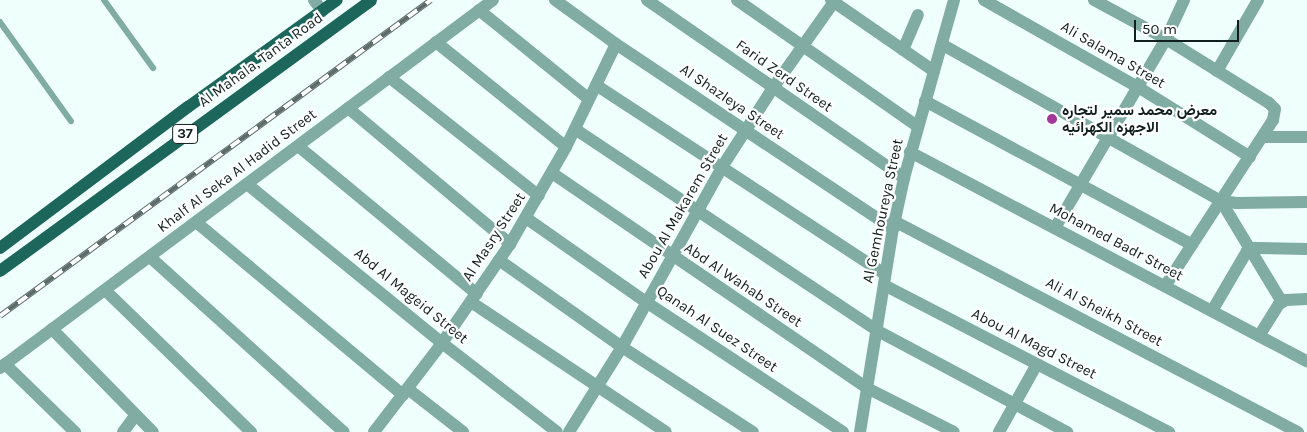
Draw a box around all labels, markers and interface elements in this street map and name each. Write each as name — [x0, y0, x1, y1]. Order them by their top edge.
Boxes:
street label: Al Mahala, Tanta Road — [195, 9, 327, 111]
scale bar — [1137, 10, 1242, 42]
street label: Ali Salama Street — [1058, 18, 1168, 92]
text: 50 m — [1142, 20, 1177, 38]
street label: Farid Zerd Street — [732, 36, 836, 116]
street label: Al Shazleya Street — [676, 60, 788, 144]
place label: معرض محمد سمير لتجاره الاجهزه الكهرائيه — [1062, 101, 1217, 136]
street label: Khalf Al Seka Al Hadid Street — [154, 105, 320, 237]
marker: معرض محمد سمير لتجاره الاجهزه الكهرائيه — [1046, 113, 1058, 125]
road number: 37 — [171, 122, 199, 146]
street label: Abou Al Makarem Street — [634, 130, 732, 282]
street label: Al Gemhoureya Street — [859, 137, 907, 285]
street label: Al Masry Street — [459, 189, 529, 285]
street label: Mohamed Badr Street — [1046, 199, 1186, 285]
street label: Abd Al Wahab Street — [681, 239, 805, 331]
street label: Abd Al Mageid Street — [350, 244, 472, 348]
street label: Ali Al Sheikh Street — [1042, 274, 1166, 350]
street label: Qanah Al Suez Street — [653, 282, 781, 376]
street label: Abou Al Magd Street — [969, 305, 1099, 383]

